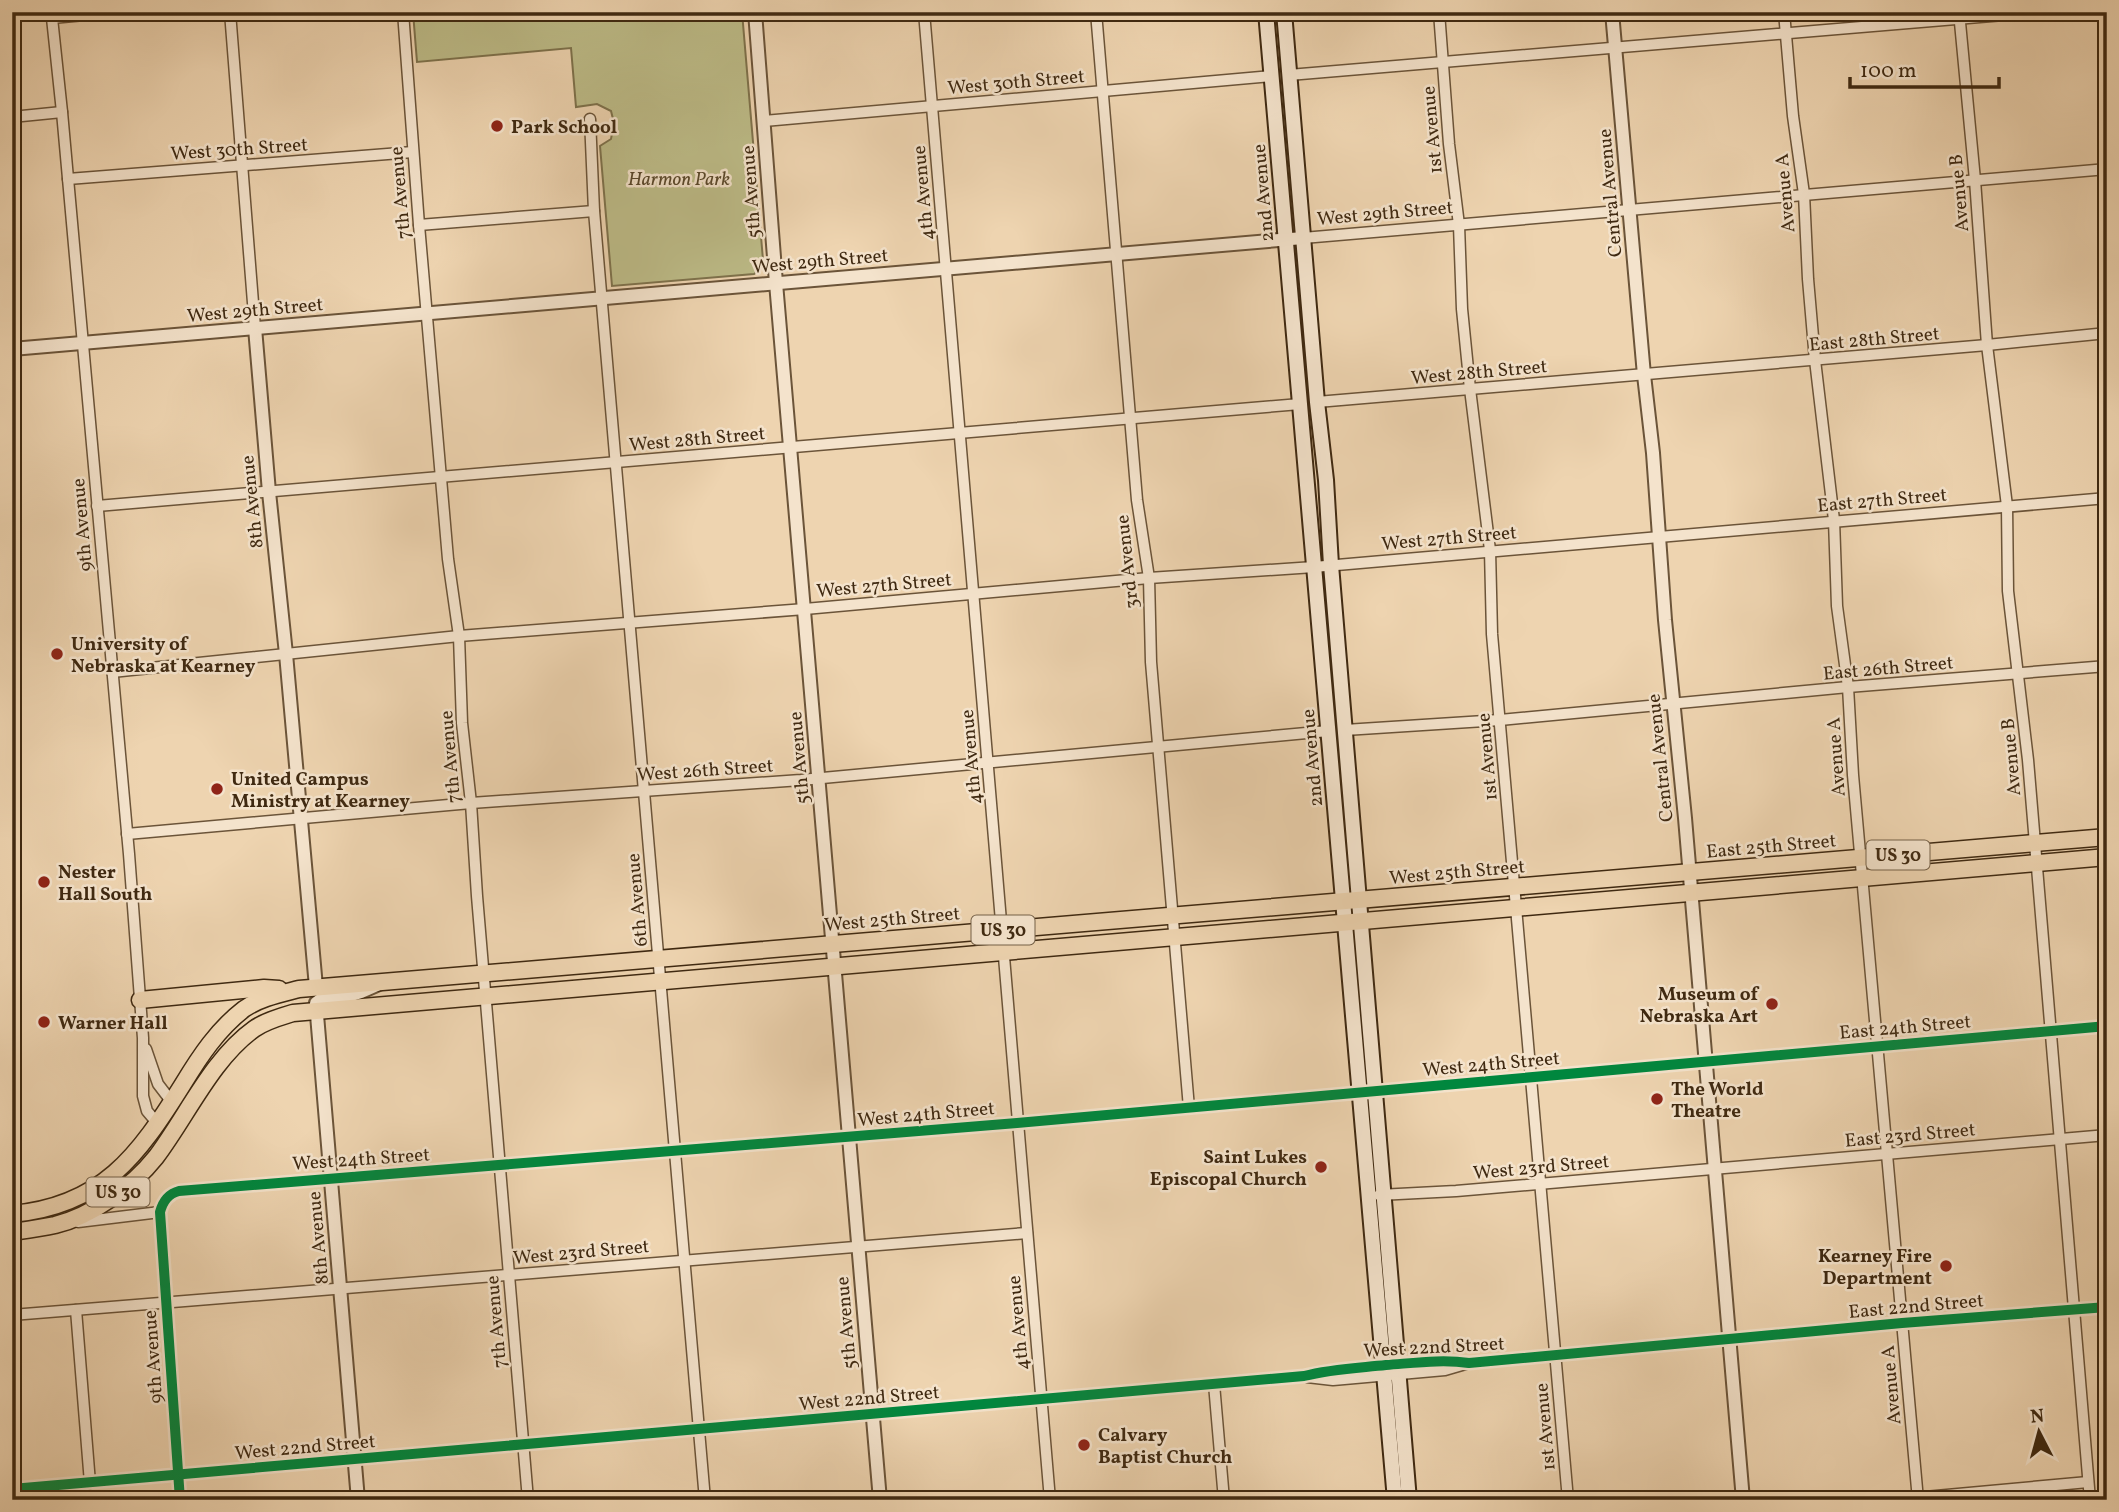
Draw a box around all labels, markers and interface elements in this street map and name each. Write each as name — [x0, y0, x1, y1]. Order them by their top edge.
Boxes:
scale bar — [1850, 46, 1998, 90]
text: 100 m — [1860, 57, 1917, 86]
street label: West 30th Street — [947, 64, 1086, 102]
street label: 1st Avenue — [1416, 85, 1450, 175]
place label: Park School — [511, 115, 617, 141]
marker: Park School — [489, 118, 505, 134]
street label: Central Avenue — [1592, 128, 1630, 258]
street label: West 30th Street — [170, 132, 309, 168]
street label: 2nd Avenue — [1247, 143, 1281, 243]
street label: 4th Avenue — [907, 144, 941, 241]
street label: 7th Avenue — [384, 145, 418, 240]
street label: 5th Avenue — [736, 145, 768, 239]
street label: Avenue A — [1770, 152, 1802, 233]
street label: Avenue B — [1944, 153, 1976, 233]
park label: Harmon Park — [628, 167, 730, 193]
street label: West 29th Street — [1316, 195, 1455, 233]
street label: West 29th Street — [751, 243, 890, 281]
street label: West 29th Street — [186, 292, 325, 330]
street label: East 28th Street — [1808, 321, 1941, 359]
street label: West 28th Street — [1410, 354, 1549, 392]
street label: West 28th Street — [628, 421, 767, 459]
street label: 8th Avenue — [235, 454, 271, 550]
street label: 9th Avenue — [66, 477, 100, 573]
street label: East 27th Street — [1816, 482, 1948, 520]
street label: 3rd Avenue — [1110, 514, 1146, 610]
street label: West 27th Street — [1380, 520, 1518, 558]
street label: West 27th Street — [815, 567, 953, 605]
place label: University of Nebraska at Kearney — [71, 632, 256, 680]
marker: University of Nebraska at Kearney — [49, 646, 65, 662]
street label: East 26th Street — [1822, 650, 1955, 688]
street label: Central Avenue — [1641, 693, 1681, 823]
street label: 4th Avenue — [955, 708, 989, 805]
street label: 2nd Avenue — [1296, 708, 1330, 808]
street label: 7th Avenue — [434, 709, 468, 804]
street label: 5th Avenue — [783, 710, 817, 805]
street label: 1st Avenue — [1471, 712, 1505, 802]
street label: Avenue A — [1821, 716, 1853, 797]
street label: Avenue B — [1996, 717, 2028, 797]
street label: West 26th Street — [636, 753, 774, 789]
place label: United Campus Ministry at Kearney — [231, 767, 410, 815]
marker: United Campus Ministry at Kearney — [209, 781, 225, 797]
street label: East 25th Street — [1705, 828, 1838, 866]
road number: US 30 — [1867, 840, 1930, 870]
street label: 6th Avenue — [621, 852, 655, 948]
street label: West 25th Street — [1388, 854, 1526, 892]
place label: Nester Hall South — [58, 860, 153, 908]
marker: Nester Hall South — [36, 874, 52, 890]
street label: West 25th Street — [823, 901, 961, 939]
road number: US 30 — [972, 916, 1034, 945]
place label: Museum of Nebraska Art — [1640, 982, 1760, 1030]
marker: Museum of Nebraska Art — [1764, 996, 1780, 1012]
street label: East 24th Street — [1838, 1009, 1972, 1047]
place label: Warner Hall — [58, 1011, 168, 1037]
marker: Warner Hall — [36, 1014, 52, 1030]
street label: West 24th Street — [1421, 1046, 1561, 1084]
place label: The World Theatre — [1671, 1077, 1764, 1125]
marker: The World Theatre — [1649, 1091, 1665, 1107]
street label: West 24th Street — [856, 1096, 996, 1134]
street label: East 23rd Street — [1844, 1117, 1977, 1155]
street label: West 24th Street — [292, 1142, 431, 1178]
place label: Saint Lukes Episcopal Church — [1150, 1145, 1307, 1193]
street label: West 23rd Street — [1472, 1149, 1611, 1187]
marker: Saint Lukes Episcopal Church — [1313, 1159, 1329, 1175]
road number: US 30 — [86, 1177, 150, 1206]
street label: 8th Avenue — [302, 1190, 336, 1286]
street label: West 23rd Street — [512, 1234, 651, 1272]
place label: Kearney Fire Department — [1818, 1244, 1932, 1292]
marker: Kearney Fire Department — [1938, 1258, 1954, 1274]
street label: 7th Avenue — [480, 1274, 514, 1369]
street label: 4th Avenue — [1002, 1274, 1036, 1371]
street label: 5th Avenue — [830, 1275, 864, 1370]
street label: East 22nd Street — [1848, 1288, 1985, 1326]
street label: 9th Avenue — [138, 1309, 170, 1405]
street label: West 22nd Street — [1363, 1331, 1506, 1365]
street label: Avenue A — [1876, 1344, 1908, 1425]
street label: West 22nd Street — [798, 1380, 941, 1418]
street label: 1st Avenue — [1529, 1382, 1563, 1472]
north arrow — [2004, 1396, 2074, 1466]
text: N — [2029, 1403, 2046, 1431]
place label: Calvary Baptist Church — [1098, 1423, 1232, 1471]
street label: West 22nd Street — [234, 1429, 377, 1467]
marker: Calvary Baptist Church — [1076, 1437, 1092, 1453]

